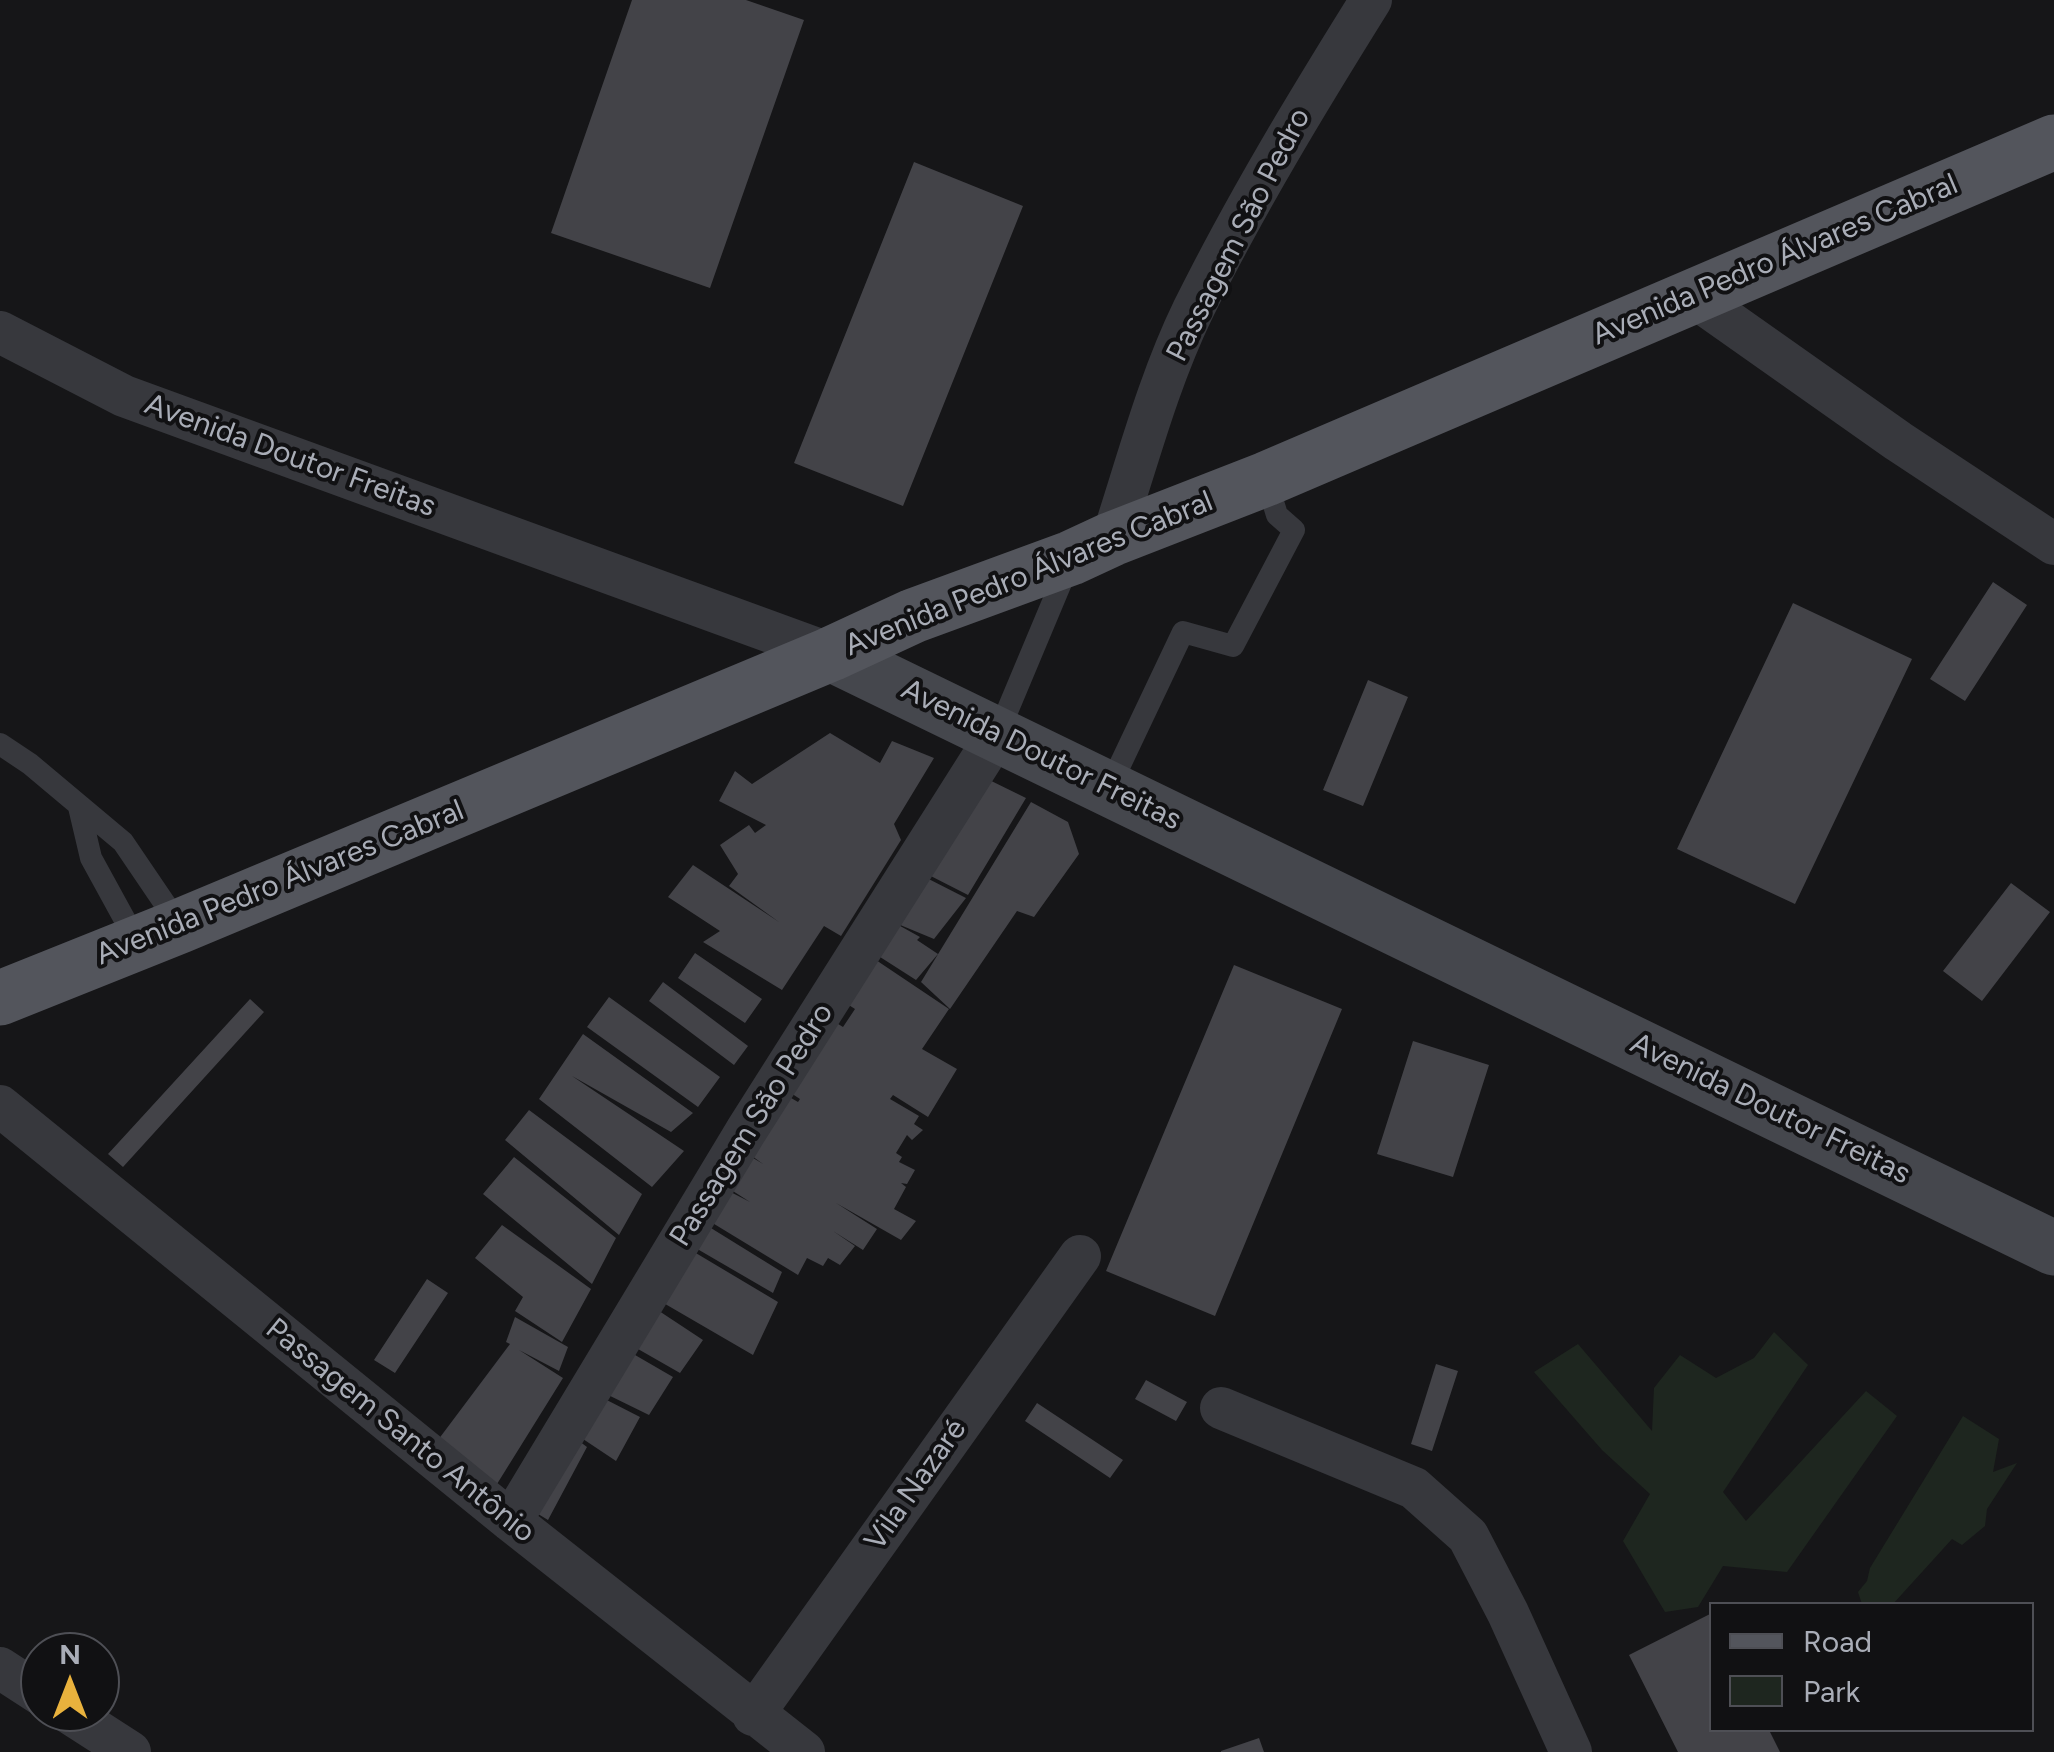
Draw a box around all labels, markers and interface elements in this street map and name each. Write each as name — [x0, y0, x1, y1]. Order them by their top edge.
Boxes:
street label: Passagem São Pedro — [1159, 102, 1319, 368]
street label: Avenida Pedro Álvares Cabral — [1587, 167, 1963, 353]
street label: Avenida Doutor Freitas — [140, 387, 440, 525]
street label: Avenida Pedro Álvares Cabral — [840, 484, 1218, 664]
street label: Avenida Doutor Freitas — [895, 672, 1187, 838]
street label: Avenida Pedro Álvares Cabral — [91, 793, 469, 973]
street label: Passagem São Pedro — [663, 997, 841, 1253]
street label: Avenida Doutor Freitas — [1624, 1026, 1916, 1192]
street label: Passagem Santo Antônio — [258, 1311, 542, 1551]
street label: Vila Nazaré — [858, 1412, 974, 1558]
legend — [1709, 1602, 2034, 1732]
text: Road — [1803, 1623, 1872, 1660]
north arrow — [20, 1632, 120, 1732]
text: N — [59, 1637, 81, 1671]
text: Park — [1803, 1673, 1860, 1710]

